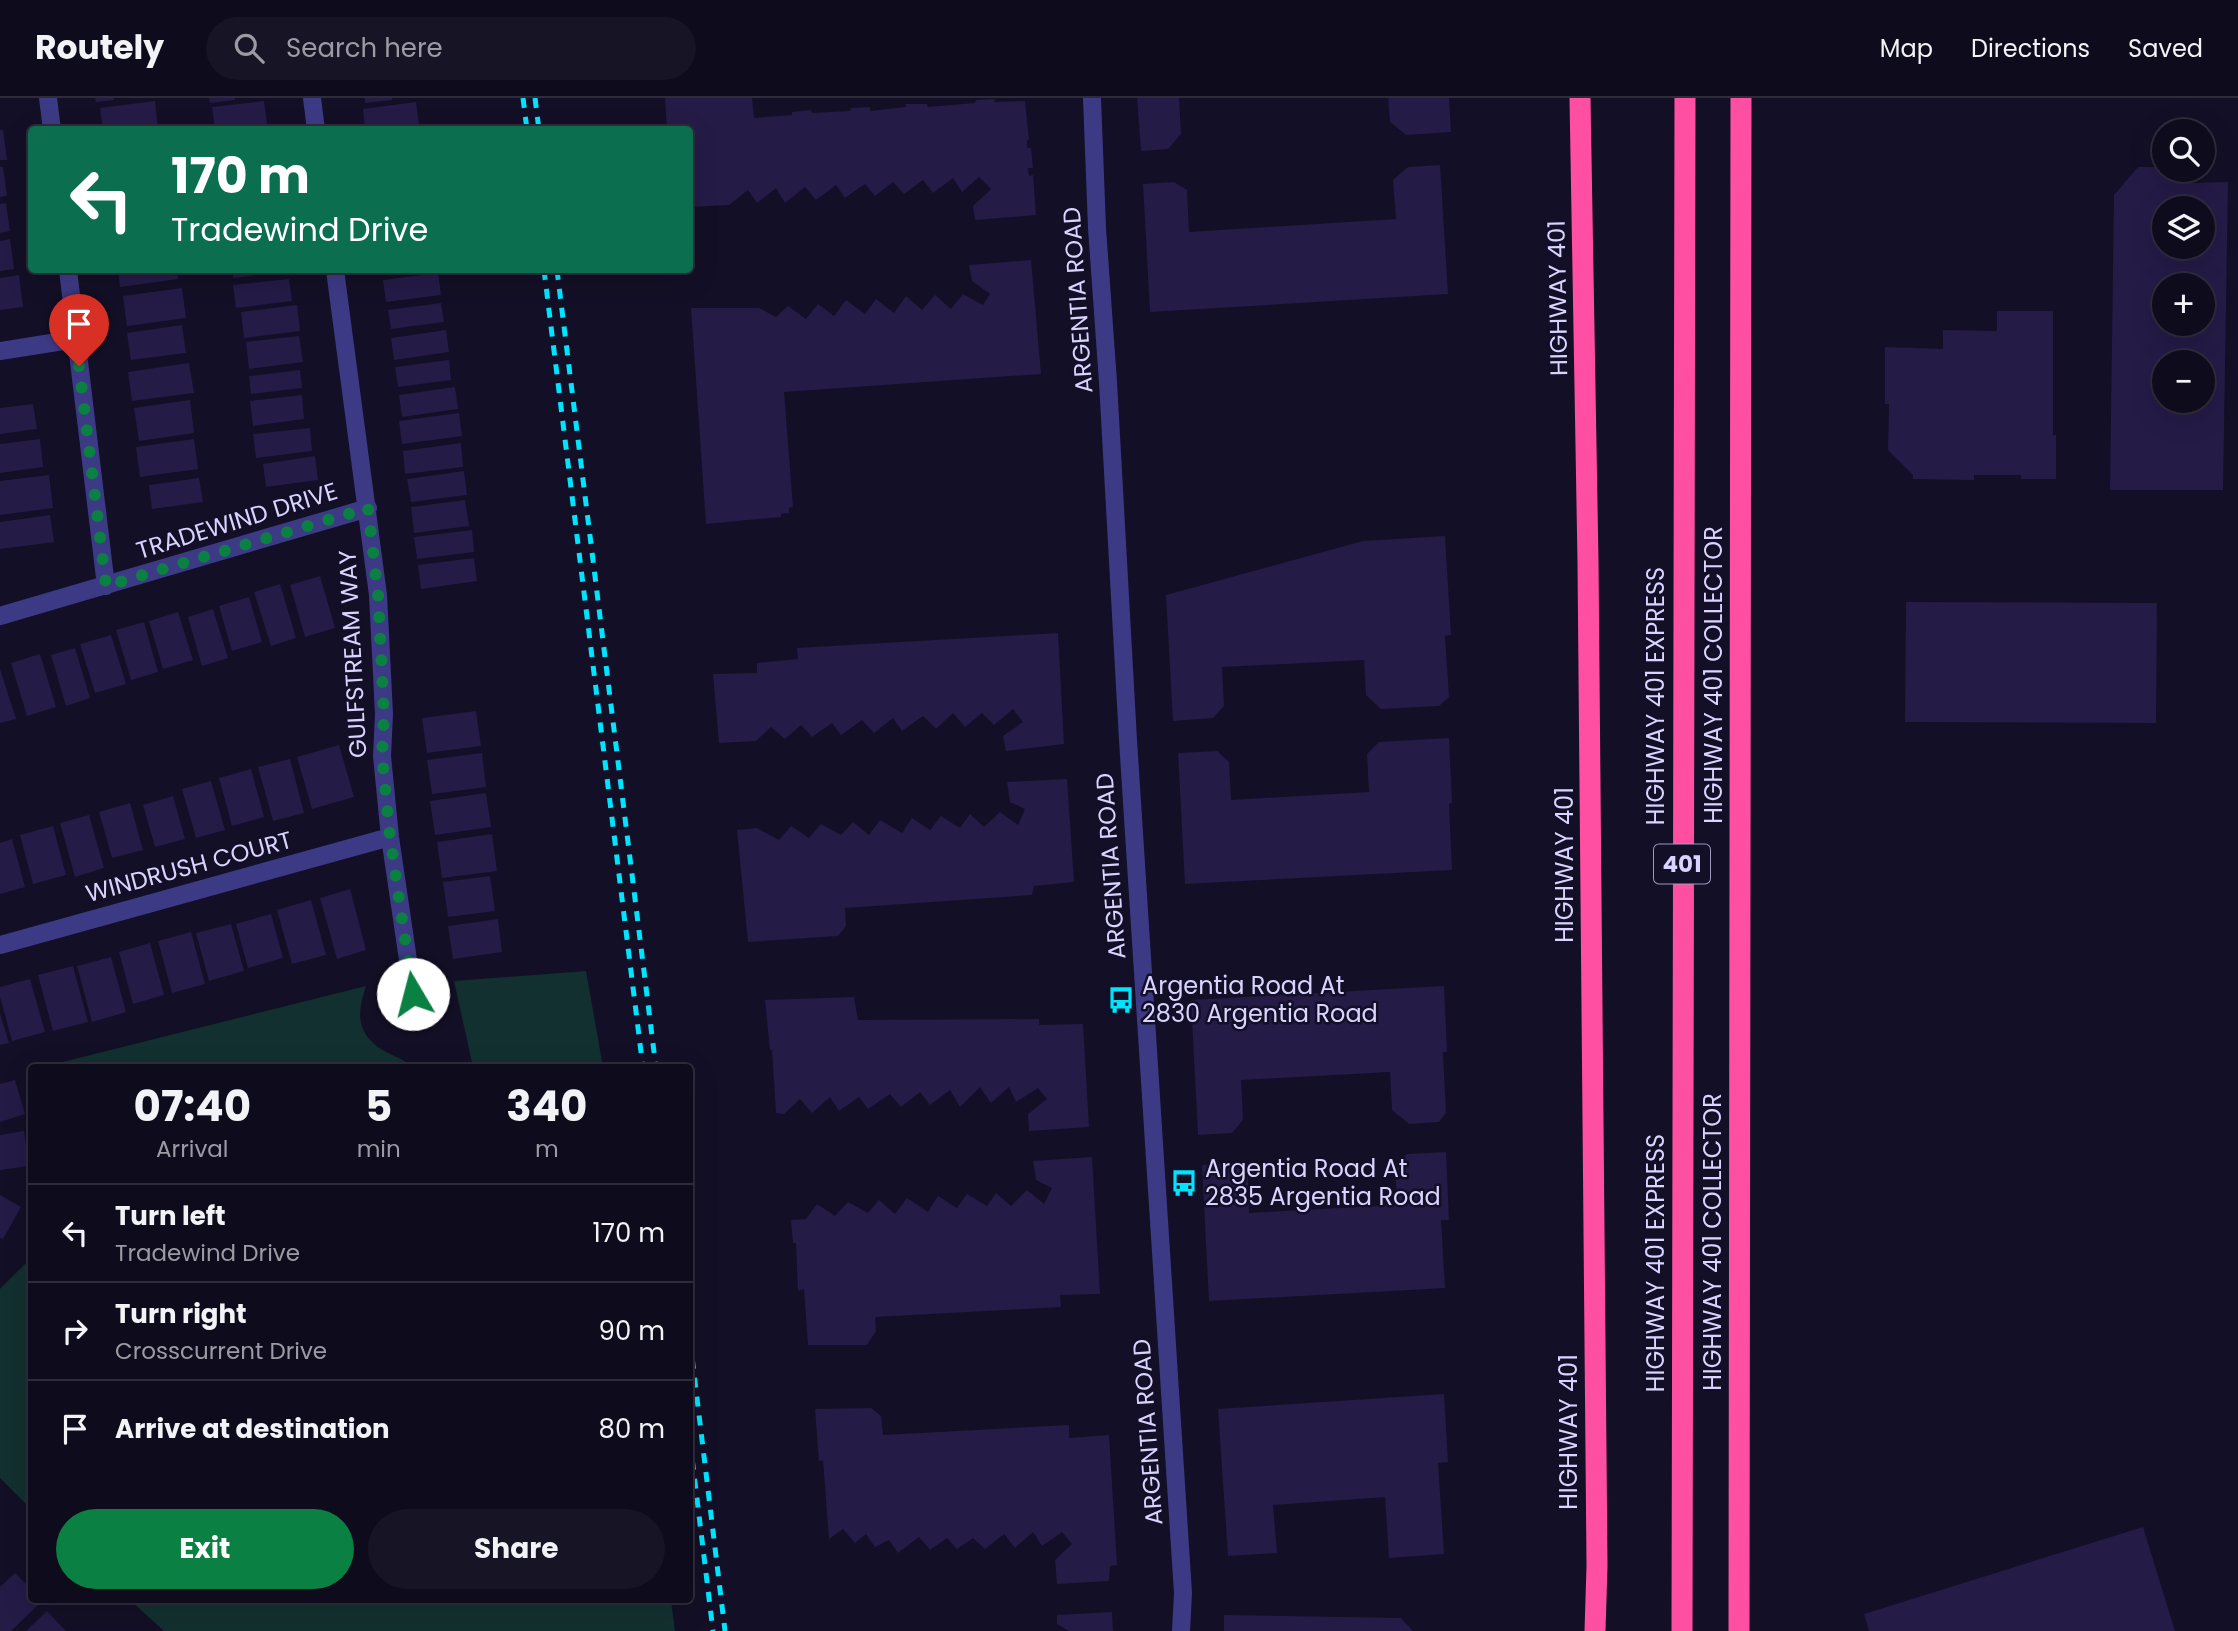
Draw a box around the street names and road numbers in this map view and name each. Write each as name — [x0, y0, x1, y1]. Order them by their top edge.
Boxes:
street label: ARGENTIA ROAD — [1055, 206, 1100, 394]
street label: HIGHWAY 401 — [1540, 220, 1575, 376]
street label: TRADEWIND DRIVE — [132, 474, 341, 567]
street label: HIGHWAY 401 COLLECTOR — [1697, 526, 1730, 824]
street label: GULFSTREAM WAY — [331, 549, 374, 759]
street label: HIGHWAY 401 EXPRESS — [1639, 567, 1672, 825]
street label: ARGENTIA ROAD — [1088, 772, 1133, 960]
street label: HIGHWAY 401 — [1548, 787, 1581, 943]
street label: WINDRUSH COURT — [82, 823, 296, 910]
road number: 401 — [1654, 844, 1710, 884]
street label: HIGHWAY 401 COLLECTOR — [1696, 1093, 1729, 1391]
street label: HIGHWAY 401 EXPRESS — [1639, 1134, 1672, 1392]
street label: ARGENTIA ROAD — [1125, 1338, 1170, 1526]
street label: HIGHWAY 401 — [1552, 1354, 1585, 1510]

